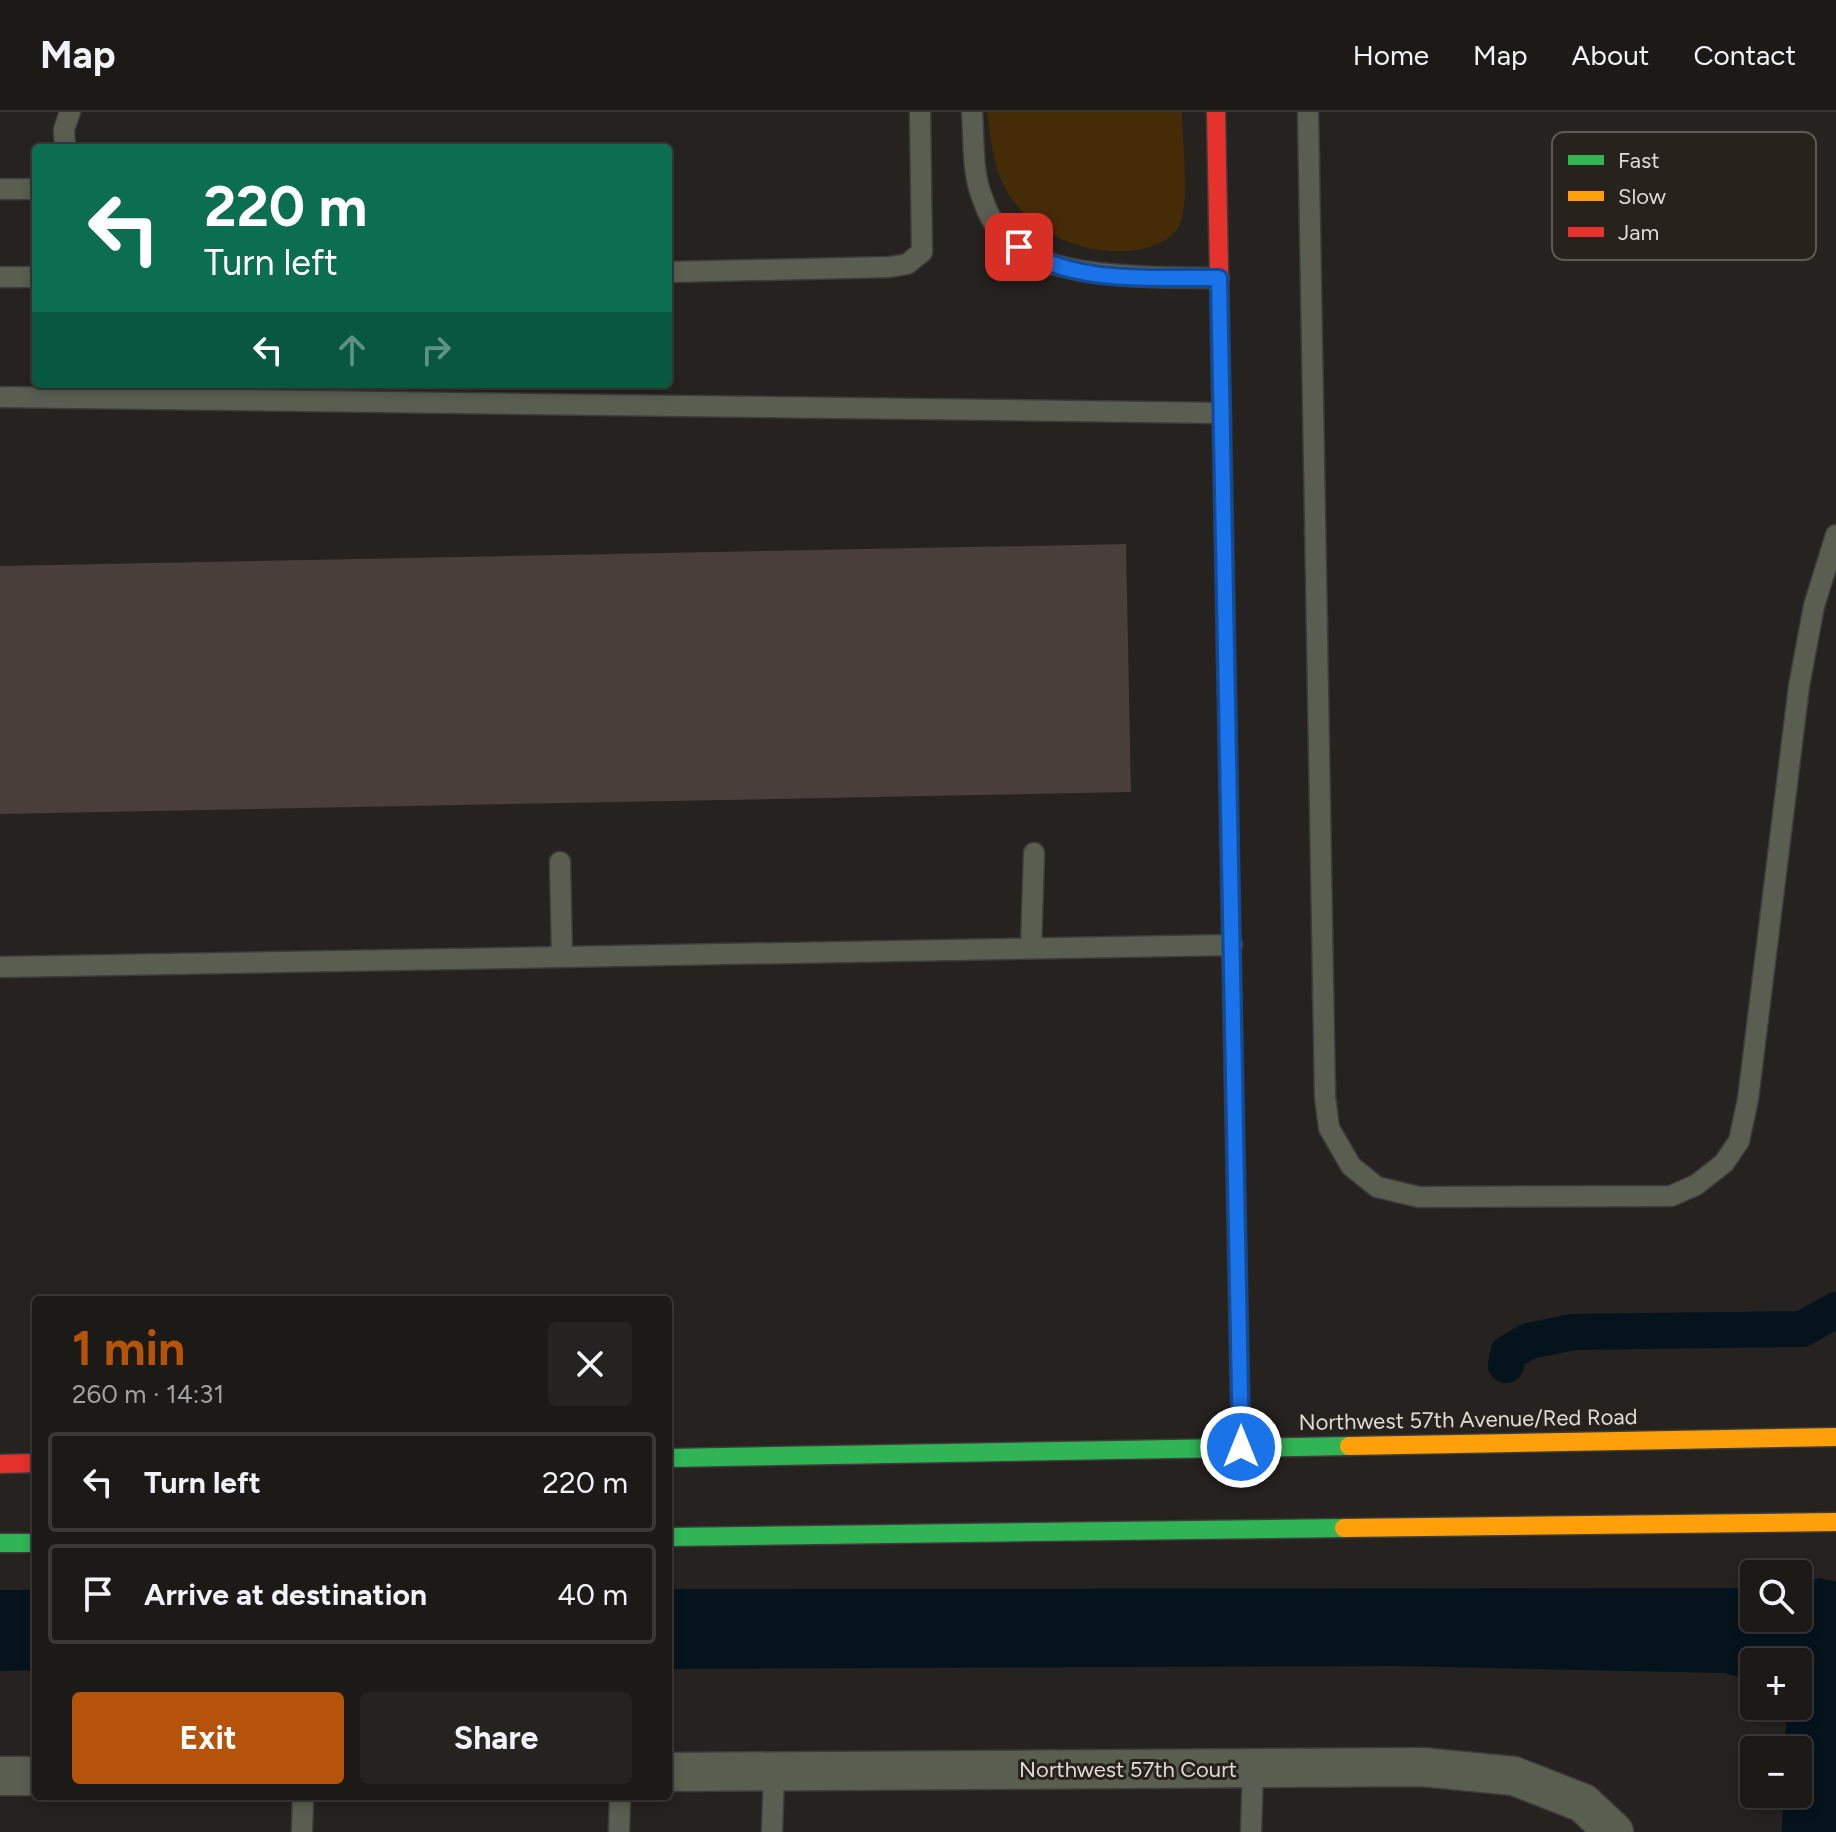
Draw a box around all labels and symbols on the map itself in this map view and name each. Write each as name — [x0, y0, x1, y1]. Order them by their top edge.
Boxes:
legend — [1552, 132, 1816, 260]
text: Fast — [1618, 147, 1660, 174]
text: Slow — [1618, 183, 1667, 210]
pin — [985, 213, 1053, 281]
text: Jam — [1618, 219, 1659, 246]
street label: Northwest 57th Avenue/Red Road — [1298, 1403, 1638, 1436]
position arrow — [1199, 1405, 1283, 1489]
street label: Northwest 57th Court — [1019, 1756, 1237, 1783]

